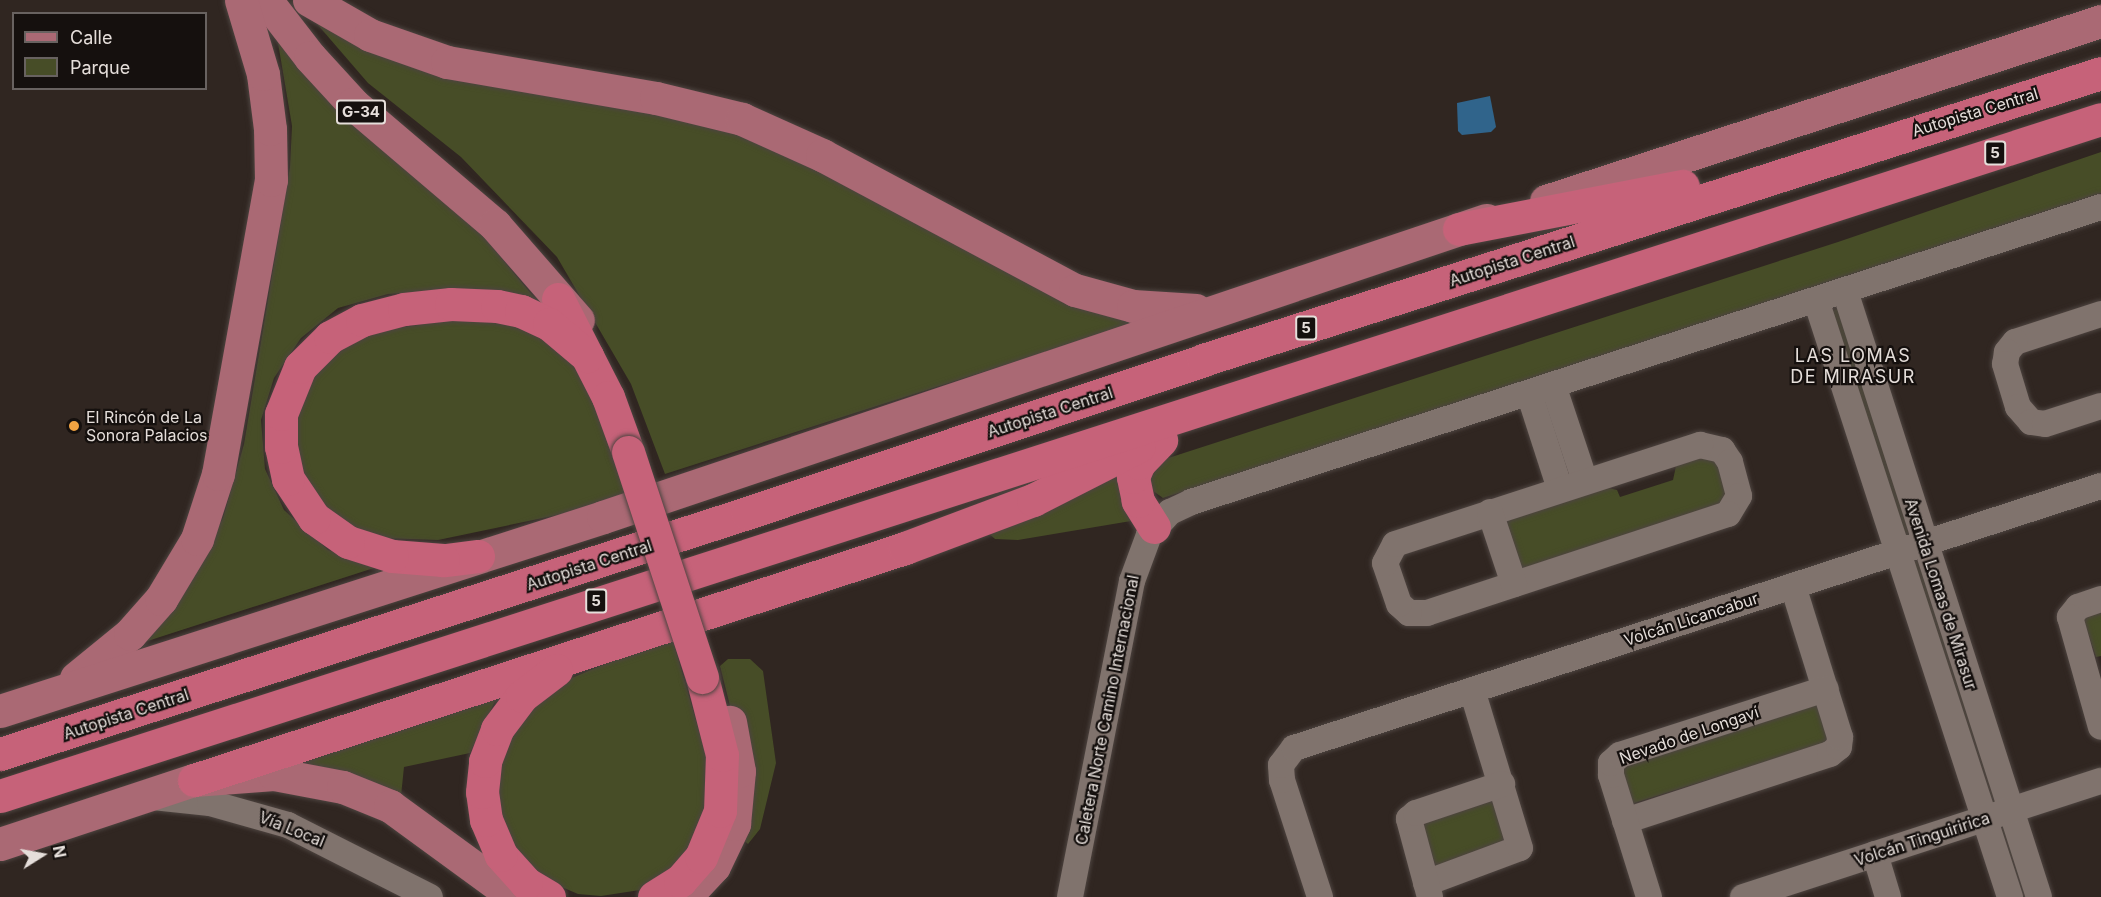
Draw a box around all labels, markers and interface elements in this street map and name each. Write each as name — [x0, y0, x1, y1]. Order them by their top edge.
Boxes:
legend — [12, 12, 207, 90]
text: Calle — [70, 27, 112, 48]
text: Parque — [70, 57, 130, 78]
street label: Autopista Central — [1910, 84, 2040, 140]
road number: G-34 — [336, 100, 386, 124]
road number: 5 — [1983, 141, 2007, 165]
street label: Autopista Central — [1447, 232, 1577, 290]
road number: 5 — [1294, 316, 1318, 340]
district label: LAS LOMAS DE MIRASUR — [1790, 346, 1916, 388]
street label: Autopista Central — [985, 383, 1115, 441]
place label: El Rincón de La Sonora Palacios — [86, 407, 208, 445]
marker: El Rincón de La Sonora Palacios — [67, 419, 81, 433]
street label: Avenida Lomas de Mirasur — [1901, 496, 1981, 692]
street label: Autopista Central — [524, 536, 654, 594]
street label: Caletera Norte Camino Internacional — [1071, 573, 1143, 847]
street label: Volcán Licancabur — [1621, 588, 1761, 650]
road number: 5 — [584, 589, 608, 613]
street label: Autopista Central — [61, 685, 191, 743]
street label: Nevado de Longaví — [1617, 702, 1761, 768]
street label: Vía Local — [256, 807, 328, 851]
street label: Volcán Tinguiririca — [1852, 808, 1992, 870]
north arrow — [12, 825, 72, 885]
text: N — [49, 844, 71, 859]

